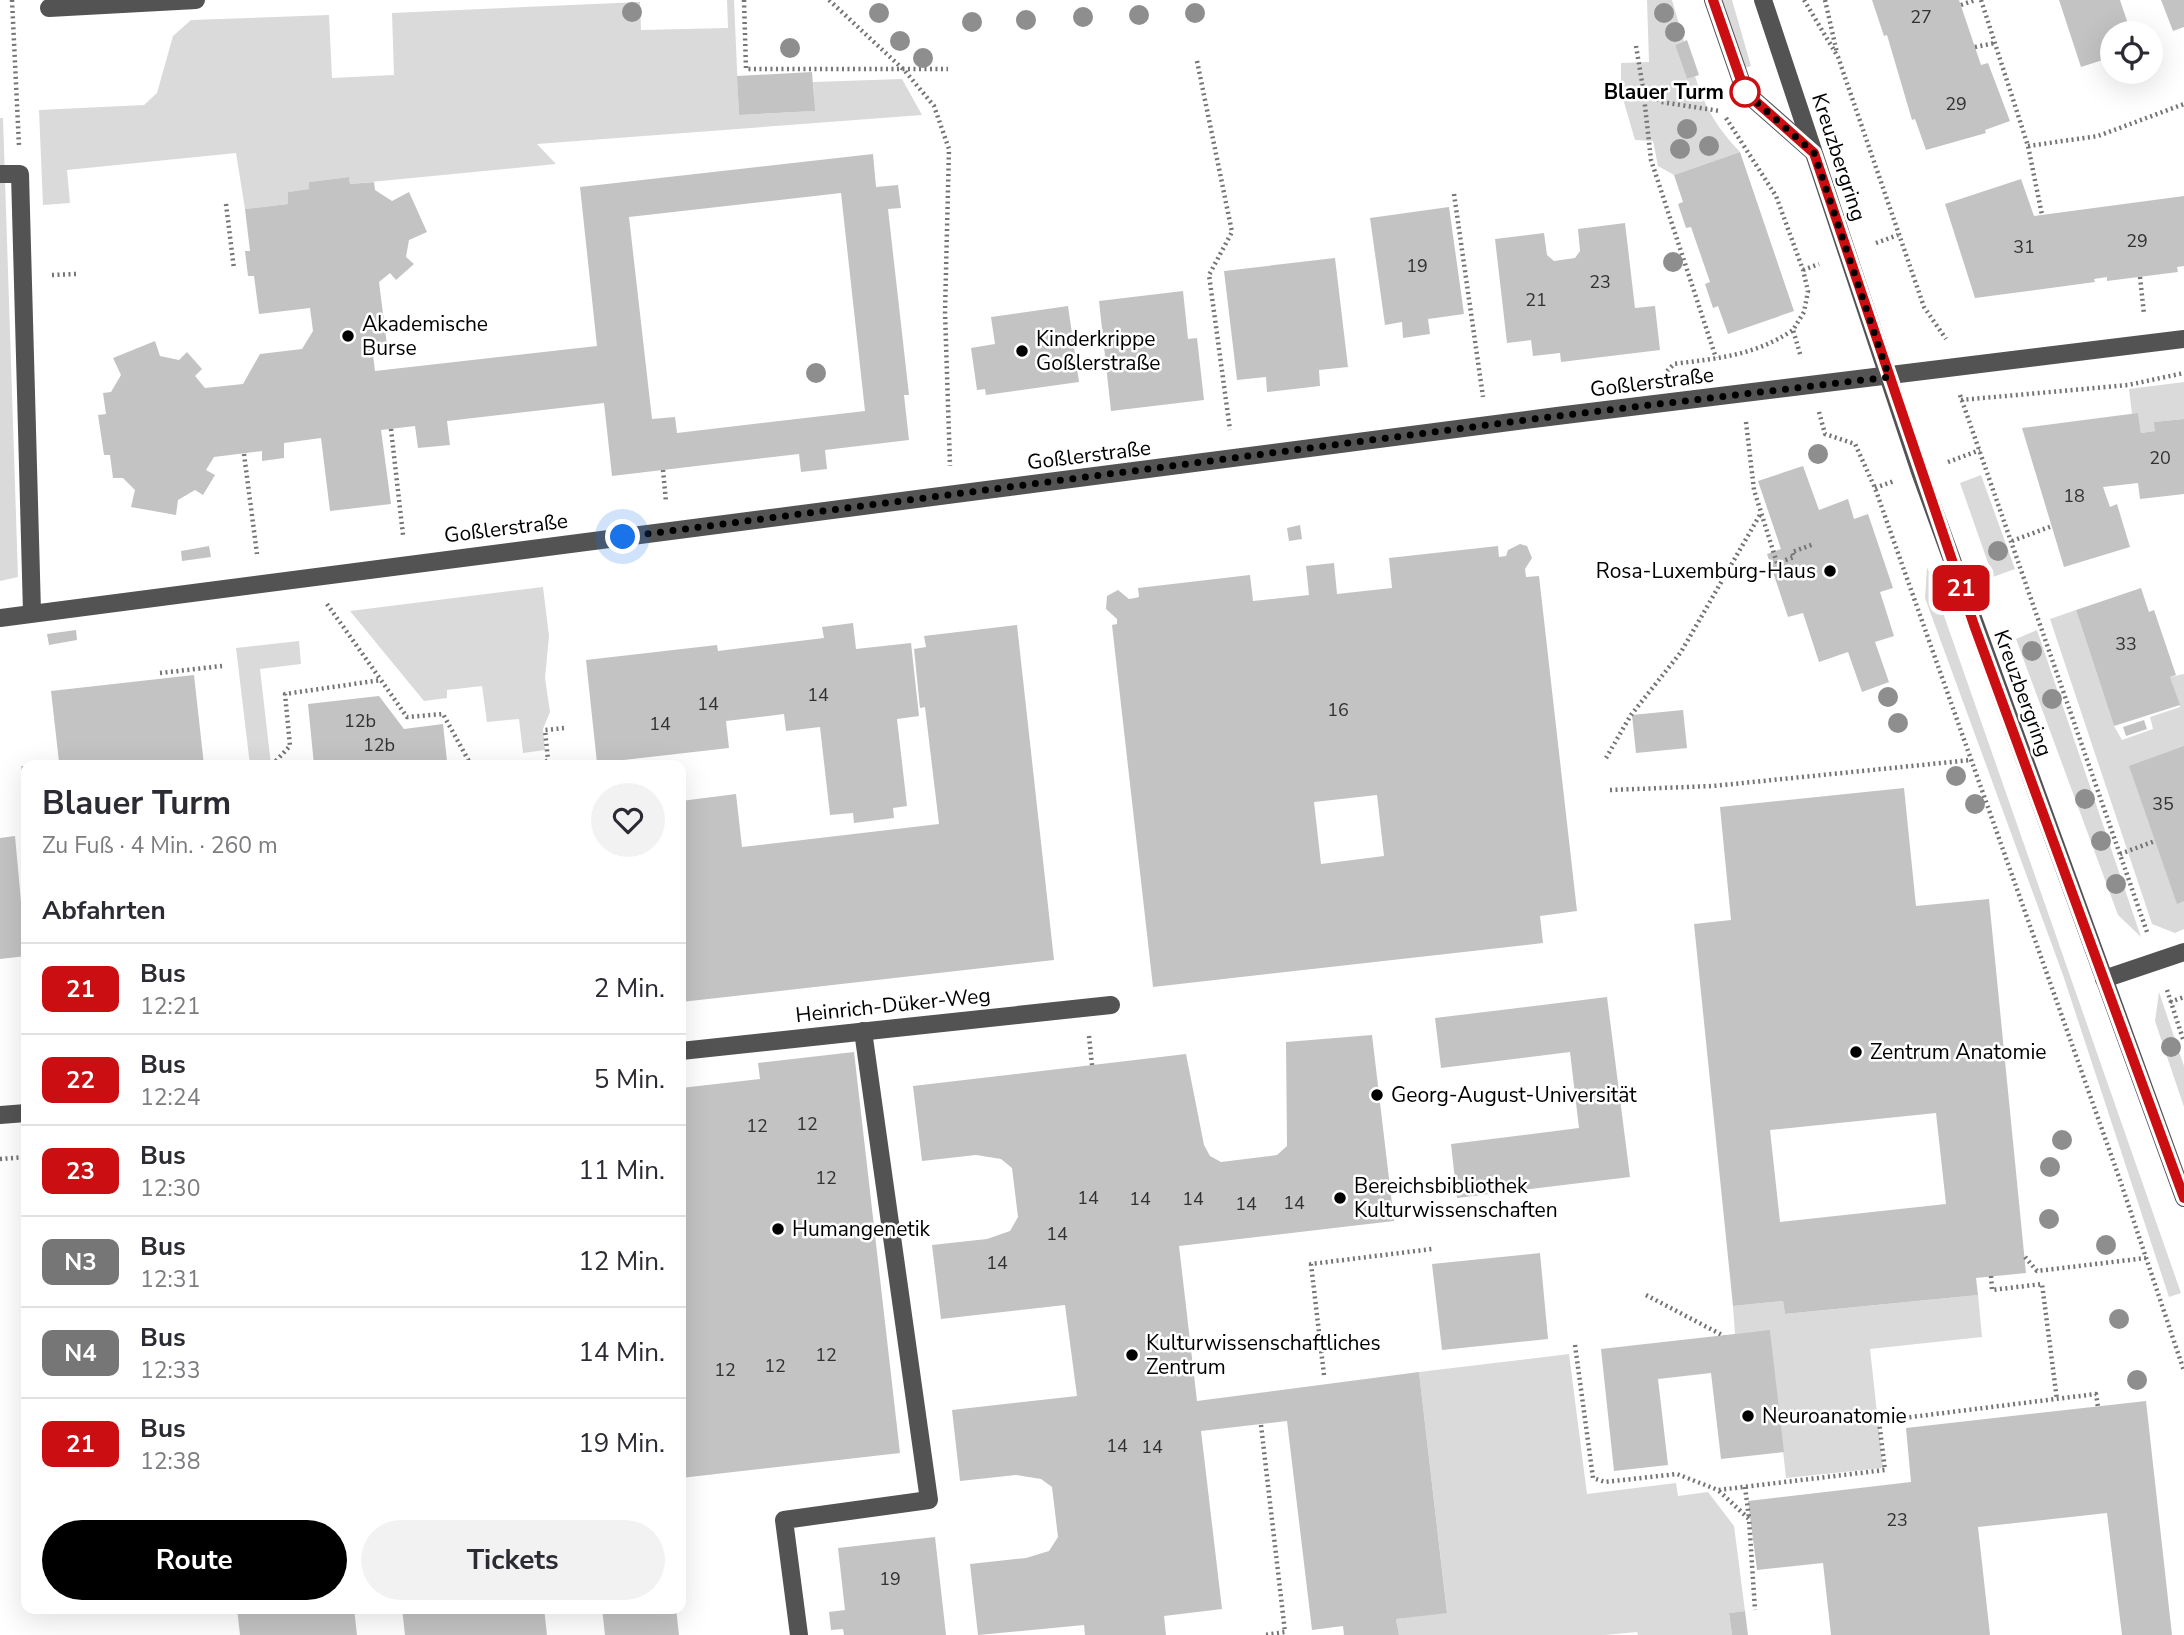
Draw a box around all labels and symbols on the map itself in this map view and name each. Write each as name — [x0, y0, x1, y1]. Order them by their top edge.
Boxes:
house number: 27 — [1910, 5, 1932, 29]
marker: Blauer Turm — [1730, 77, 1760, 107]
place label: Blauer Turm — [1604, 78, 1724, 106]
street label: Kreuzbergring — [1805, 89, 1873, 225]
house number: 29 — [1945, 92, 1967, 116]
house number: 29 — [2126, 229, 2148, 253]
house number: 31 — [2013, 235, 2035, 259]
house number: 19 — [1406, 254, 1428, 278]
house number: 23 — [1589, 270, 1611, 294]
house number: 21 — [1525, 288, 1547, 312]
place label: Akademische Burse — [362, 310, 488, 362]
place label: Kinderkrippe Goßlerstraße — [1036, 325, 1161, 377]
marker: Akademische Burse — [340, 328, 356, 344]
marker: Kinderkrippe Goßlerstraße — [1014, 343, 1030, 359]
street label: Goßlerstraße — [1589, 361, 1715, 403]
street label: Goßlerstraße — [1026, 434, 1152, 476]
house number: 20 — [2149, 446, 2171, 470]
house number: 18 — [2063, 484, 2085, 508]
street label: Goßlerstraße — [443, 507, 569, 549]
your location — [605, 519, 640, 554]
place label: Rosa-Luxemburg-Haus — [1596, 557, 1816, 585]
marker: Rosa-Luxemburg-Haus — [1822, 563, 1838, 579]
line badge: 21 — [1930, 565, 1993, 611]
street label: Kreuzbergring — [1987, 626, 2059, 760]
house number: 33 — [2115, 632, 2137, 656]
house number: 14 — [807, 683, 829, 707]
house number: 14 — [697, 692, 719, 716]
house number: 16 — [1327, 698, 1349, 722]
house number: 12b — [344, 709, 376, 733]
house number: 14 — [649, 712, 671, 736]
house number: 12b — [363, 733, 395, 757]
house number: 35 — [2152, 792, 2174, 816]
street label: Heinrich-Düker-Weg — [794, 981, 992, 1029]
place label: Zentrum Anatomie — [1870, 1038, 2046, 1066]
marker: Zentrum Anatomie — [1848, 1044, 1864, 1060]
place label: Georg-August-Universität — [1391, 1081, 1637, 1109]
marker: Georg-August-Universität — [1369, 1087, 1385, 1103]
house number: 12 — [796, 1112, 818, 1136]
house number: 12 — [746, 1114, 768, 1138]
house number: 12 — [815, 1166, 837, 1190]
place label: Bereichsbibliothek Kulturwissenschaften — [1354, 1172, 1558, 1224]
house number: 14 — [1077, 1186, 1099, 1210]
house number: 14 — [1129, 1187, 1151, 1211]
house number: 14 — [1182, 1187, 1204, 1211]
marker: Bereichsbibliothek Kulturwissenschaften — [1332, 1190, 1348, 1206]
house number: 14 — [1283, 1191, 1305, 1215]
house number: 14 — [1235, 1192, 1257, 1216]
place label: Humangenetik — [792, 1215, 931, 1243]
marker: Humangenetik — [770, 1221, 786, 1237]
house number: 14 — [1046, 1222, 1068, 1246]
house number: 14 — [986, 1251, 1008, 1275]
place label: Kulturwissenschaftliches Zentrum — [1146, 1329, 1381, 1381]
house number: 12 — [815, 1343, 837, 1367]
marker: Kulturwissenschaftliches Zentrum — [1124, 1347, 1140, 1363]
house number: 12 — [764, 1354, 786, 1378]
house number: 12 — [714, 1358, 736, 1382]
place label: Neuroanatomie — [1762, 1402, 1907, 1430]
marker: Neuroanatomie — [1740, 1408, 1756, 1424]
house number: 14 — [1106, 1434, 1128, 1458]
house number: 14 — [1141, 1435, 1163, 1459]
house number: 23 — [1886, 1508, 1908, 1532]
house number: 19 — [879, 1567, 901, 1591]

